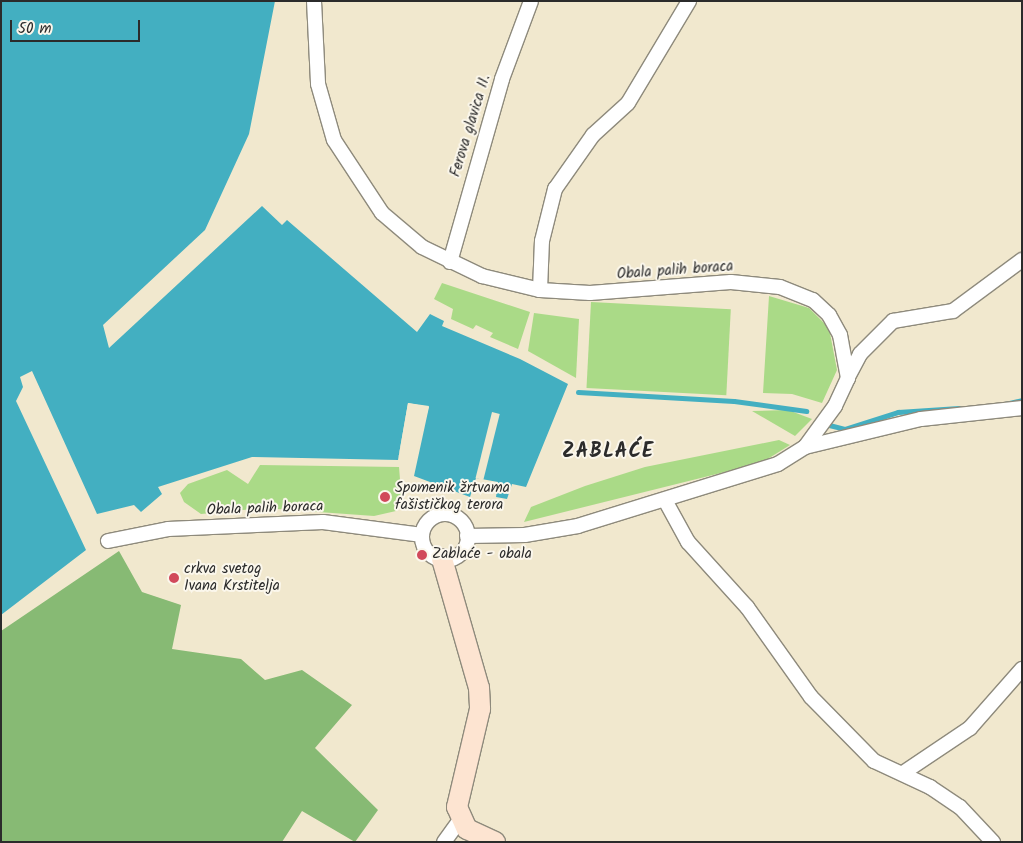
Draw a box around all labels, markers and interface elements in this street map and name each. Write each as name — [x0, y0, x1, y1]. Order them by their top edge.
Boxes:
scale bar — [12, 10, 142, 42]
text: 50 m — [18, 17, 52, 41]
street label: Ferova glavica II. — [447, 73, 495, 179]
street label: Obala palih boraca — [616, 258, 734, 284]
district label: ZABLAĆE — [561, 440, 655, 464]
place label: Spomenik žrtvama fašističkog terora — [395, 479, 510, 514]
marker: Spomenik žrtvama fašističkog terora — [379, 491, 391, 503]
street label: Obala palih boraca — [206, 498, 324, 520]
place label: Zablaće - obala — [432, 546, 532, 564]
marker: Zablaće - obala — [416, 549, 428, 561]
place label: crkva svetog Ivana Krstitelja — [184, 560, 280, 595]
marker: crkva svetog Ivana Krstitelja — [168, 572, 180, 584]

